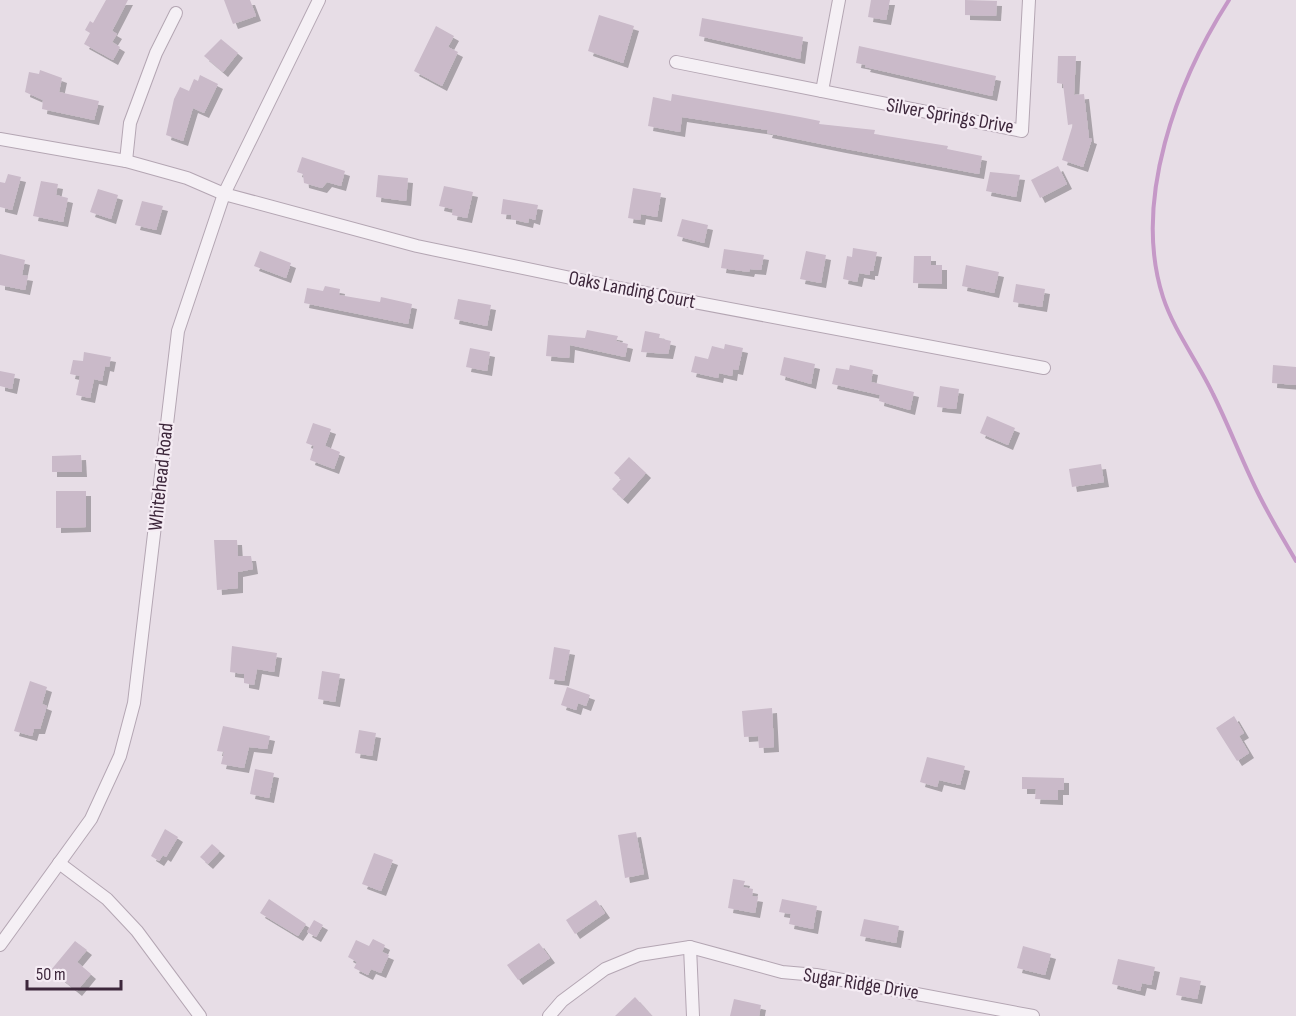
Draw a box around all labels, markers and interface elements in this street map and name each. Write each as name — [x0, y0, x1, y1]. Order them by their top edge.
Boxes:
street label: Silver Springs Drive — [885, 93, 1015, 139]
street label: Oaks Landing Court — [566, 266, 698, 314]
street label: Whitehead Road — [143, 422, 179, 532]
scale bar — [27, 953, 122, 991]
street label: Sugar Ridge Drive — [802, 963, 920, 1005]
text: 50 m — [36, 964, 66, 985]

